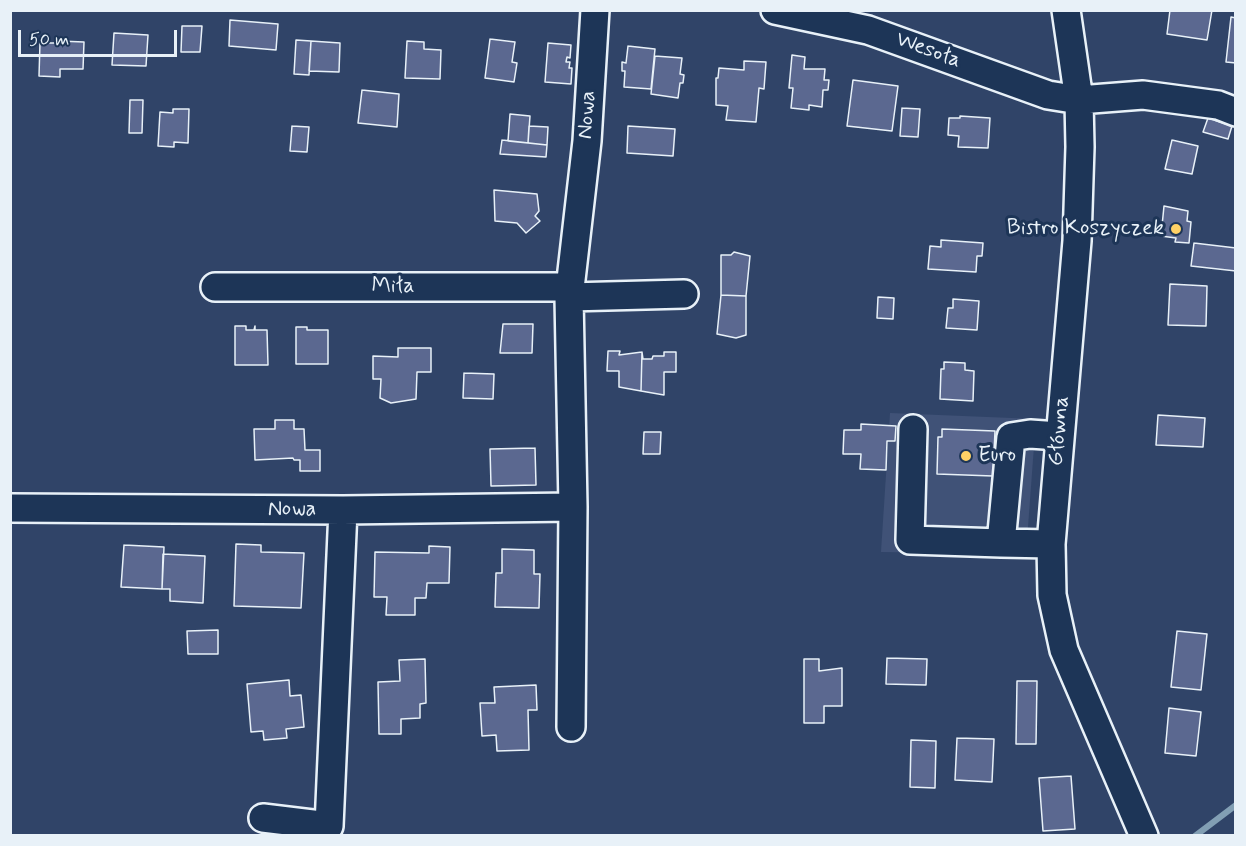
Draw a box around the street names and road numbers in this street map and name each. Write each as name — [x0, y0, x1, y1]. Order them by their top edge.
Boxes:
street label: Wesoła — [892, 27, 964, 75]
street label: Nowa — [573, 90, 603, 140]
street label: Miła — [371, 274, 415, 300]
street label: Główna — [1044, 395, 1076, 467]
street label: Nowa — [268, 497, 316, 523]

